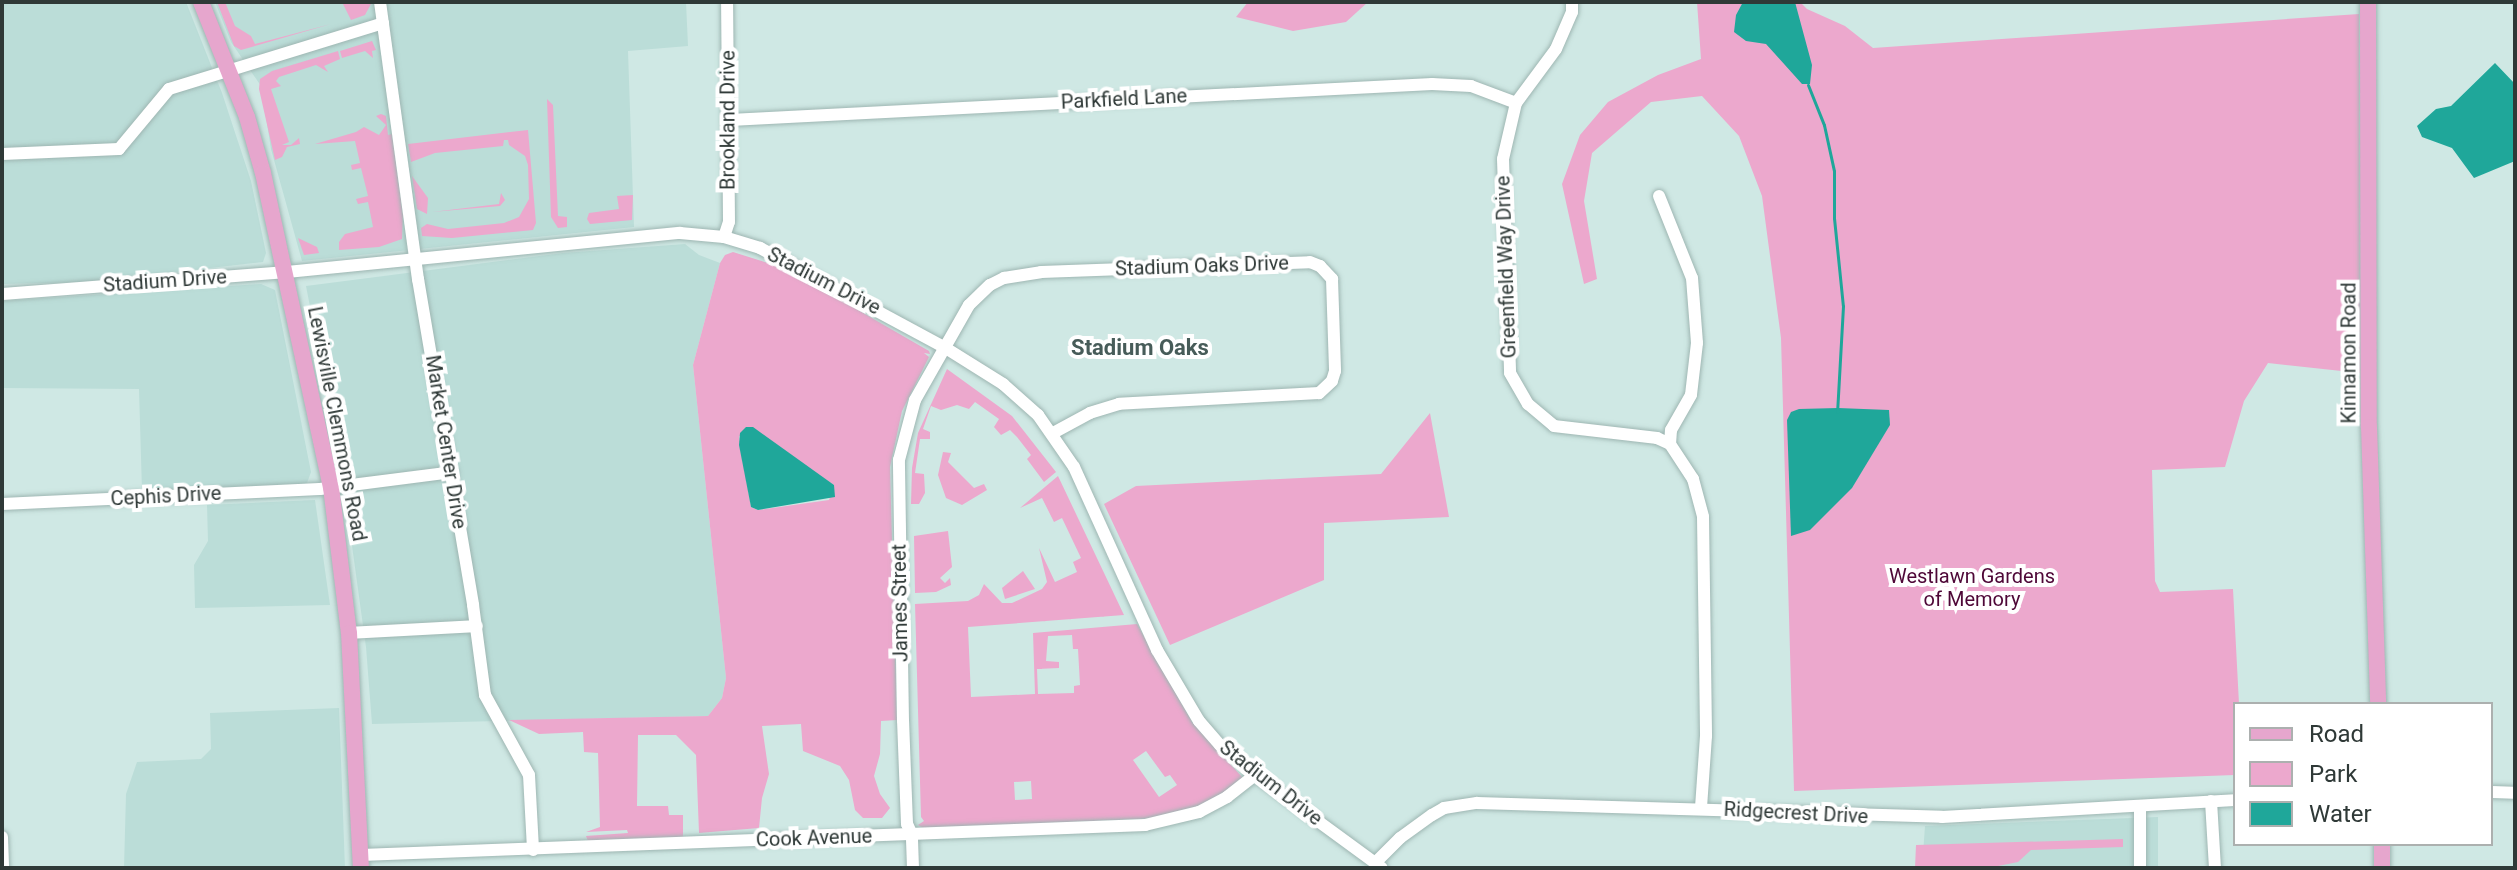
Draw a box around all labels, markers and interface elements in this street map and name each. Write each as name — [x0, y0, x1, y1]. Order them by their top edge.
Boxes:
street label: Brookland Drive — [716, 50, 740, 190]
street label: Parkfield Lane — [1060, 84, 1188, 114]
street label: Greenfield Way Drive — [1491, 175, 1521, 359]
street label: Stadium Drive — [763, 242, 885, 320]
street label: Stadium Oaks Drive — [1115, 251, 1289, 281]
street label: Stadium Drive — [102, 265, 228, 297]
street label: Kinnamon Road — [2337, 282, 2361, 424]
street label: Lewisville Clemmons Road — [302, 305, 372, 543]
district label: Stadium Oaks — [1071, 335, 1209, 361]
street label: Market Center Drive — [420, 353, 472, 531]
street label: Cephis Drive — [110, 481, 222, 511]
street label: James Street — [887, 544, 913, 662]
park label: Westlawn Gardens of Memory — [1889, 564, 2055, 611]
legend — [2233, 702, 2493, 846]
text: Road — [2309, 720, 2364, 748]
street label: Stadium Drive — [1215, 735, 1327, 831]
text: Park — [2309, 760, 2357, 788]
street label: Ridgecrest Drive — [1723, 797, 1869, 829]
text: Water — [2309, 800, 2372, 828]
street label: Cook Avenue — [755, 824, 873, 852]

